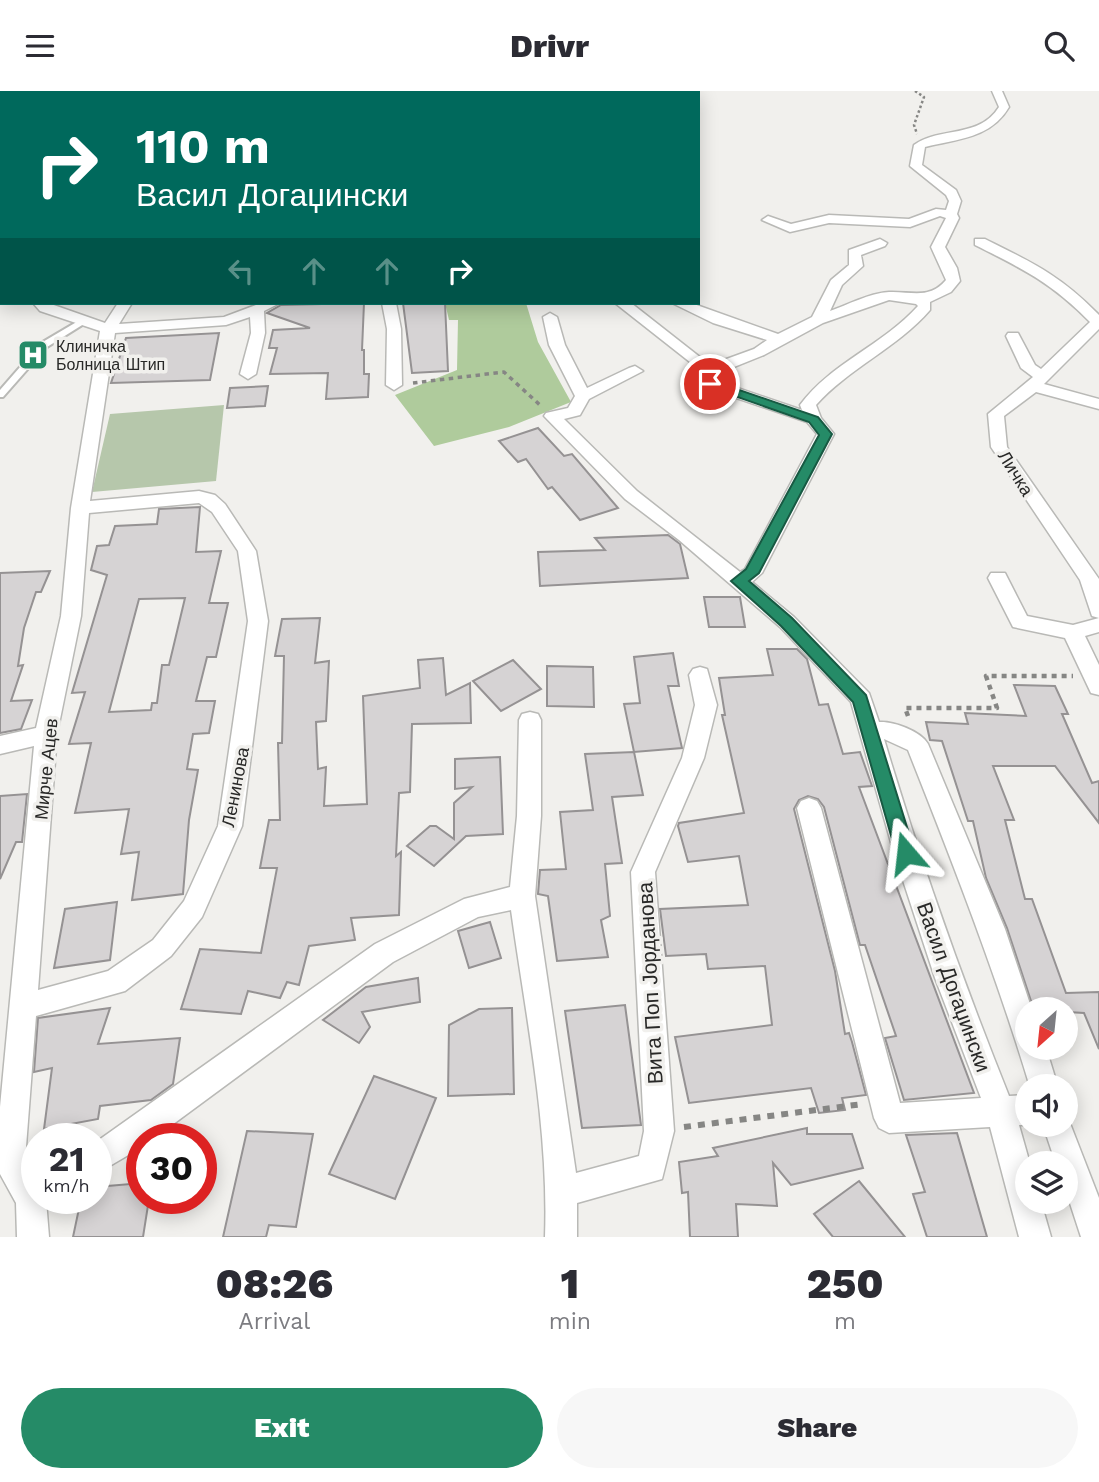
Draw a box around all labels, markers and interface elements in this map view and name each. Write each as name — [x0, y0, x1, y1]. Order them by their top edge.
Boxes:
icon: menu — [21, 27, 59, 65]
text: Drivr — [510, 27, 589, 65]
icon: search — [1040, 27, 1078, 65]
text: 110 m — [136, 117, 270, 175]
icon: right — [21, 119, 112, 210]
text: Васил Догаџински — [136, 176, 408, 214]
icon: left — [222, 252, 260, 290]
icon: ahead — [295, 252, 333, 290]
icon: ahead — [368, 252, 406, 290]
icon: right — [441, 252, 479, 290]
place label: Клиничка Болница Штип — [56, 337, 165, 374]
hospital icon: Клиничка Болница Штип — [16, 338, 50, 372]
pin — [680, 354, 740, 414]
icon: arrive — [691, 365, 729, 403]
street label: Личка — [994, 446, 1039, 500]
street label: Мирче Ацев — [30, 717, 62, 821]
street label: Ленинова — [217, 744, 253, 829]
position arrow — [869, 816, 943, 890]
street label: Вита Поп Јорданова — [632, 881, 668, 1085]
street label: Васил Догаџински — [912, 899, 996, 1075]
north arrow — [1015, 997, 1078, 1061]
map controls — [1015, 997, 1078, 1214]
button: sound — [1015, 1074, 1078, 1137]
speed limit sign: 30 — [126, 1123, 217, 1214]
text: 21 — [49, 1138, 84, 1180]
button: layers — [1015, 1151, 1078, 1214]
text: km/h — [43, 1175, 90, 1196]
text: 08:26 — [215, 1259, 333, 1308]
text: 1 — [561, 1259, 579, 1308]
text: 250 — [806, 1259, 884, 1308]
text: Arrival — [238, 1308, 310, 1335]
text: min — [549, 1308, 591, 1335]
text: m — [834, 1308, 856, 1335]
button: Exit — [21, 1388, 543, 1468]
button: Share — [557, 1388, 1078, 1468]

